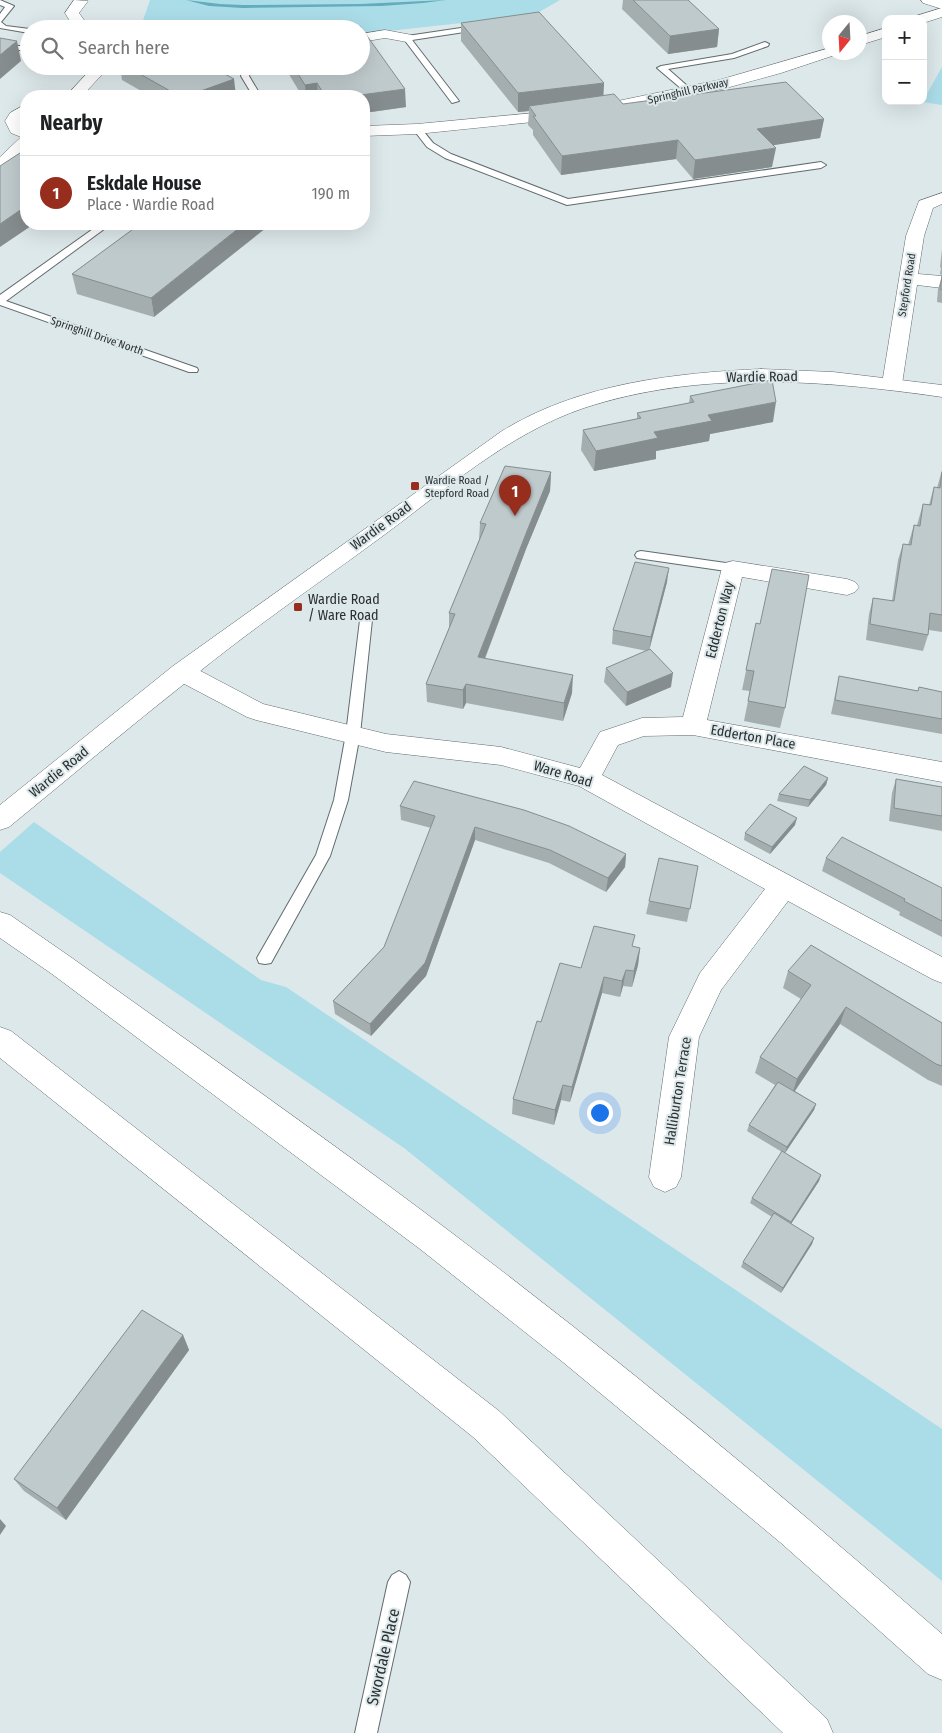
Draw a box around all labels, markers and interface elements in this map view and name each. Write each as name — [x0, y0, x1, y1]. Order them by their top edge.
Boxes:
north arrow — [822, 15, 867, 60]
map controls — [882, 15, 927, 105]
button: + — [882, 15, 927, 60]
search box — [20, 20, 370, 75]
icon: search — [38, 34, 66, 62]
text: Search here — [78, 36, 170, 59]
button: − — [882, 60, 927, 105]
street label: Springhill Parkway — [646, 75, 730, 107]
text: Nearby — [40, 110, 102, 136]
text: Eskdale House — [87, 172, 201, 195]
text: 1 — [53, 184, 59, 203]
text: 190 m — [312, 184, 350, 203]
text: Place · Wardie Road — [87, 195, 214, 214]
street label: Stepford Road — [896, 252, 918, 318]
street label: Springhill Drive North — [49, 314, 145, 358]
street label: Wardie Road — [726, 368, 798, 386]
place label: Wardie Road / Stepford Road — [425, 474, 489, 500]
pin: 1 — [499, 475, 531, 516]
marker: Wardie Road / Stepford Road — [409, 480, 421, 492]
street label: Wardie Road — [347, 498, 415, 554]
street label: Edderton Way — [702, 579, 738, 660]
place label: Wardie Road / Ware Road — [308, 591, 380, 624]
marker: Wardie Road / Ware Road — [292, 601, 304, 613]
street label: Edderton Place — [709, 721, 797, 753]
street label: Wardie Road — [26, 743, 92, 801]
street label: Ware Road — [532, 757, 594, 791]
street label: Halliburton Terrace — [661, 1035, 695, 1146]
your location — [587, 1100, 613, 1126]
street label: Swordale Place — [363, 1607, 403, 1707]

